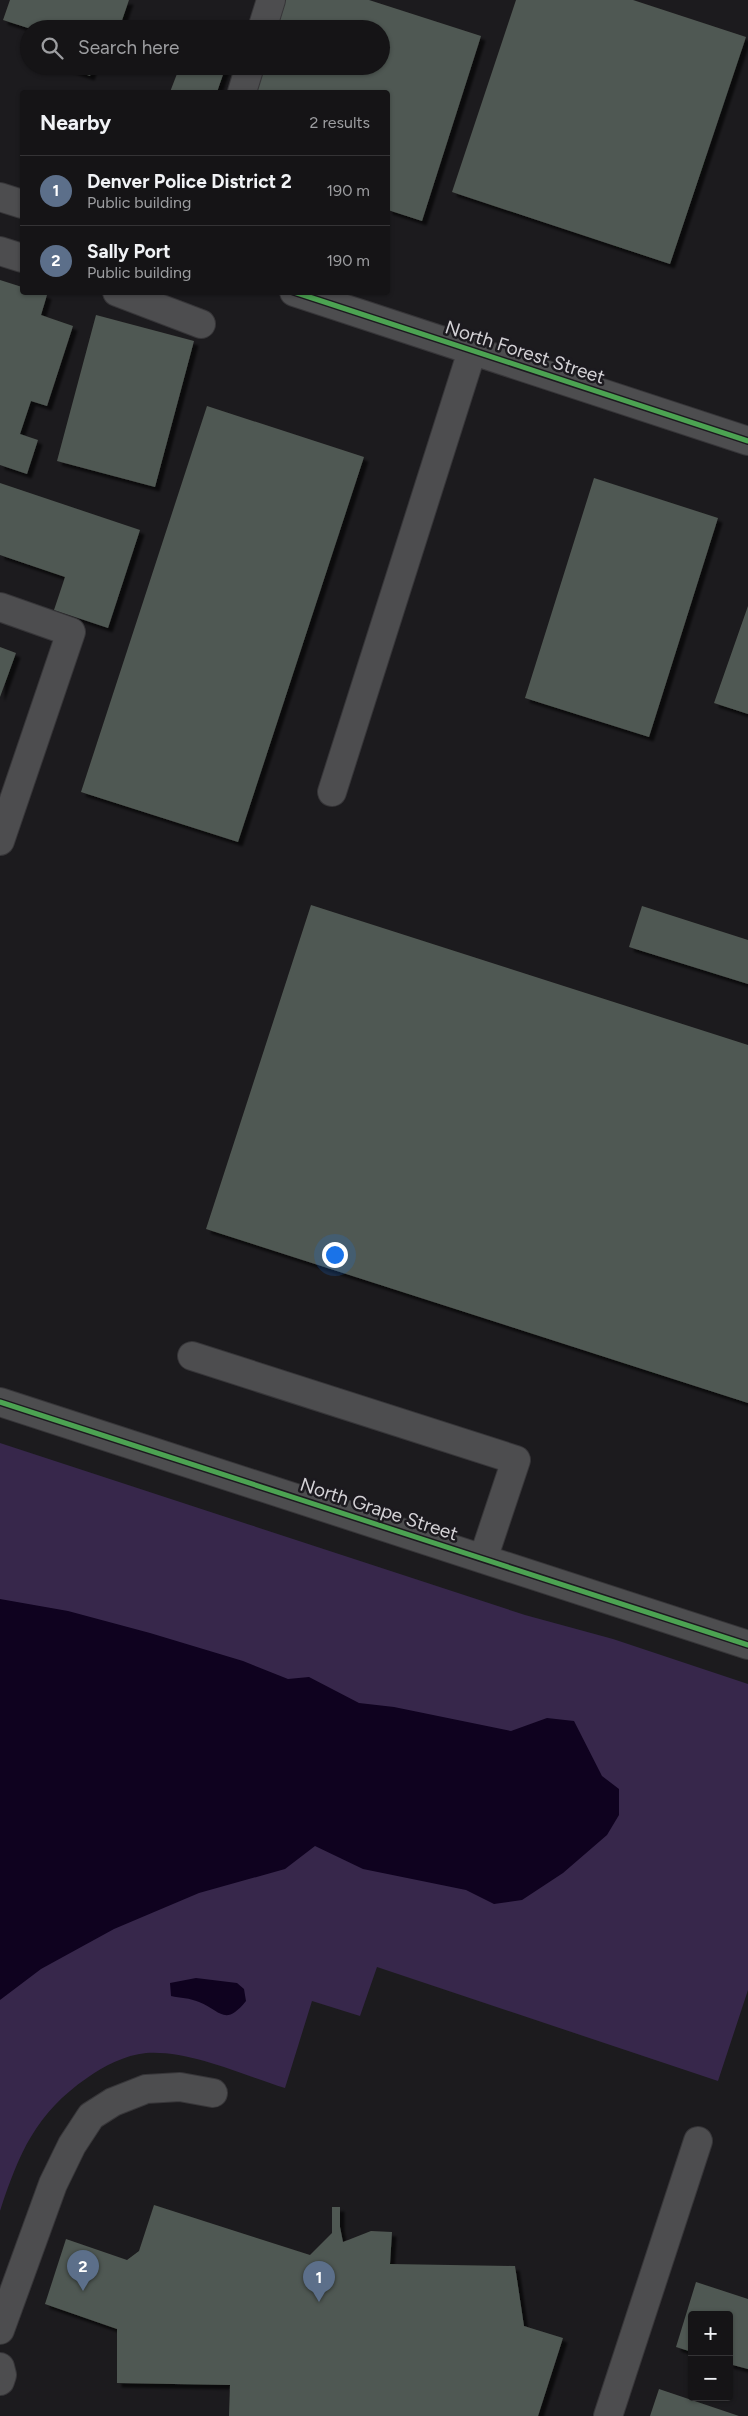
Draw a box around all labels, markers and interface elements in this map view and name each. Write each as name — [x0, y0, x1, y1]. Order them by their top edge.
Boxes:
search box — [20, 20, 390, 75]
icon: search — [38, 34, 66, 62]
text: Search here — [78, 36, 180, 59]
text: Nearby — [40, 110, 111, 135]
text: 2 results — [310, 113, 370, 132]
text: Denver Police District 2 — [87, 170, 292, 193]
text: 1 — [53, 181, 59, 200]
text: 190 m — [327, 181, 370, 200]
text: Public building — [87, 193, 191, 212]
text: Sally Port — [87, 240, 171, 263]
text: 2 — [51, 251, 61, 270]
text: 190 m — [327, 251, 370, 270]
text: Public building — [87, 263, 191, 282]
street label: North Forest Street — [442, 315, 608, 389]
your location — [322, 1242, 348, 1268]
street label: North Grape Street — [297, 1473, 461, 1545]
pin: 2 — [67, 2250, 99, 2291]
pin: 1 — [303, 2261, 335, 2302]
map controls — [688, 2311, 733, 2401]
button: + — [688, 2311, 733, 2356]
button: − — [688, 2356, 733, 2401]

